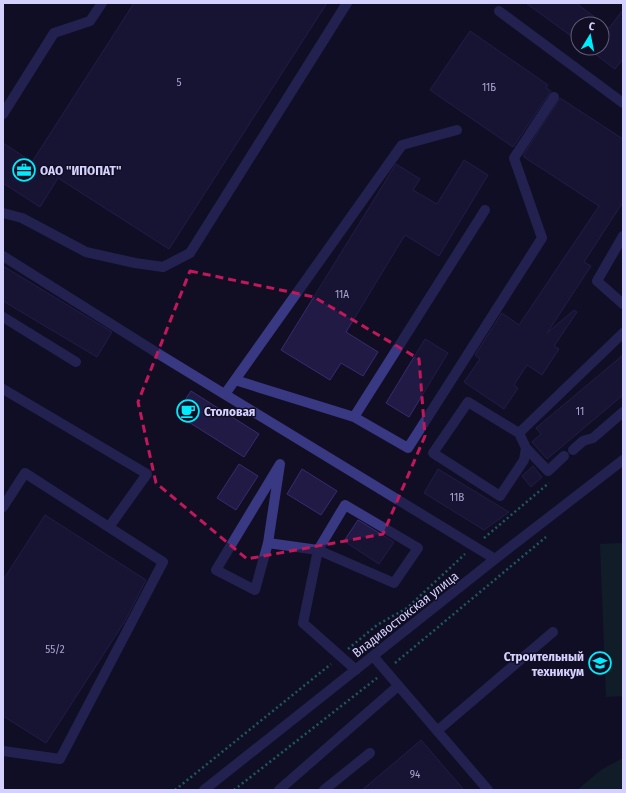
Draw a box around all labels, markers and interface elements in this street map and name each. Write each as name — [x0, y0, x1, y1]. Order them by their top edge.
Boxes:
north arrow — [570, 16, 610, 56]
text: С — [588, 20, 596, 34]
house number: 5 — [176, 76, 182, 89]
house number: 11Б — [482, 81, 496, 94]
office icon: ОАО "ИПОПАТ" — [11, 157, 37, 183]
place label: ОАО "ИПОПАТ" — [40, 163, 121, 178]
house number: 11А — [335, 288, 349, 301]
cafe icon: Столовая — [175, 398, 201, 424]
place label: Столовая — [204, 404, 255, 419]
house number: 11 — [576, 405, 584, 418]
house number: 11В — [450, 491, 464, 504]
street label: Владивостокская улица — [349, 568, 461, 660]
house number: 55/2 — [45, 643, 65, 656]
place label: Строительный техникум — [504, 649, 584, 679]
school or university icon: Строительный техникум — [587, 650, 613, 676]
house number: 94 — [410, 768, 421, 781]

